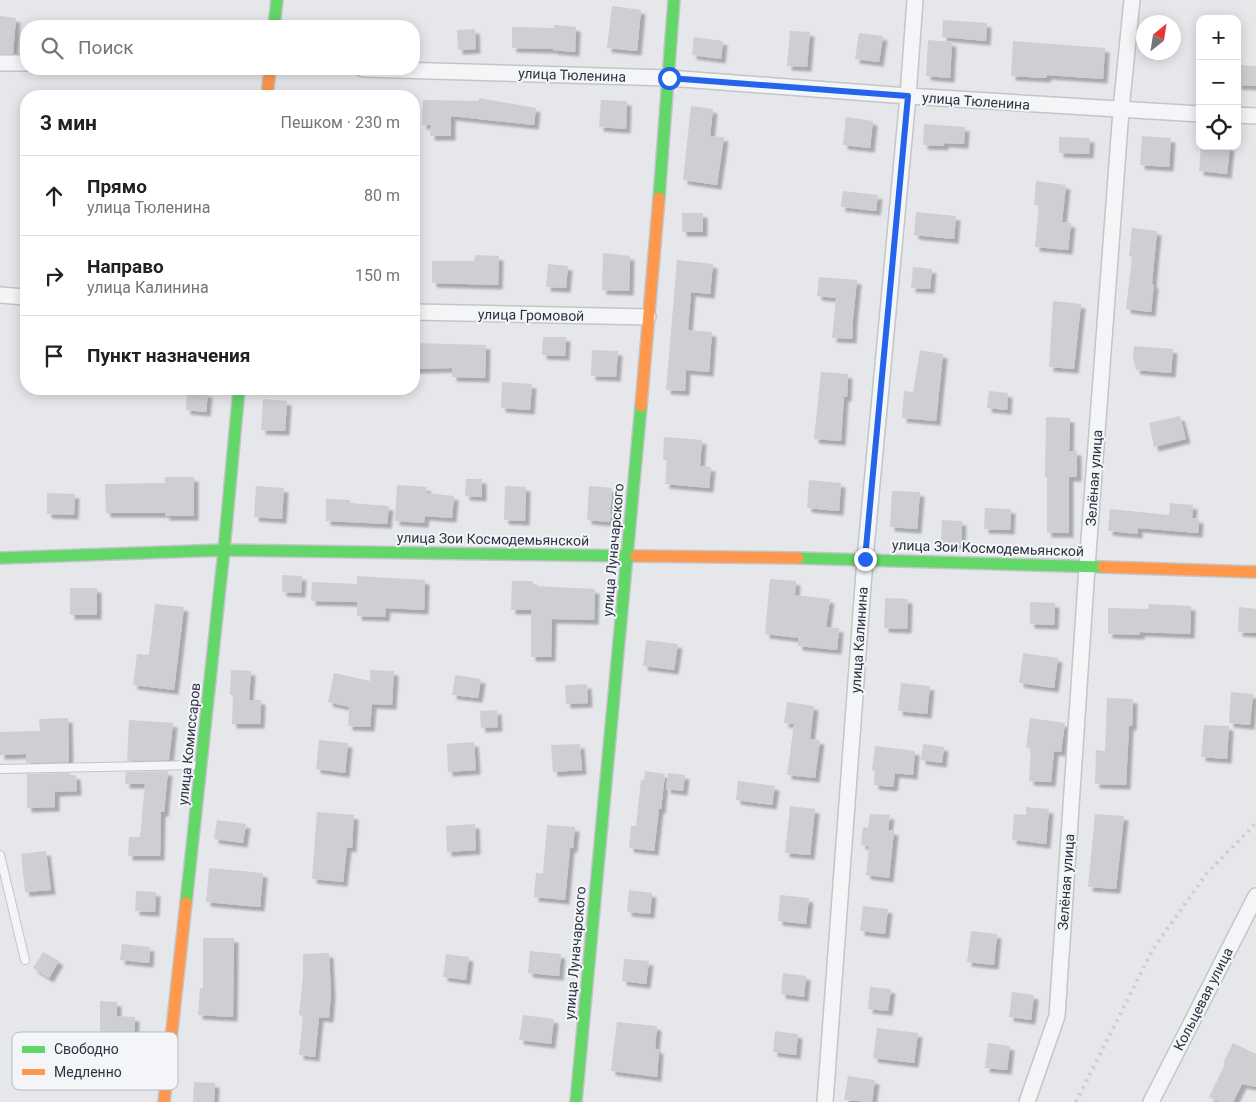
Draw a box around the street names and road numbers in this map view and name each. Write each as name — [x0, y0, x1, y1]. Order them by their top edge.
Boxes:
street label: улица Тюленина — [518, 65, 626, 85]
street label: улица Тюленина — [922, 89, 1030, 113]
street label: улица Громовой — [478, 306, 584, 324]
street label: Зелёная улица — [1083, 429, 1105, 527]
street label: улица Луначарского — [599, 483, 627, 617]
street label: улица Зои Космодемьянской — [397, 529, 589, 549]
street label: улица Зои Космодемьянской — [892, 537, 1084, 559]
street label: улица Калинина — [847, 586, 871, 694]
street label: улица Комиссаров — [175, 682, 203, 806]
street label: Зелёная улица — [1055, 833, 1077, 931]
street label: улица Луначарского — [561, 886, 589, 1020]
street label: Кольцевая улица — [1170, 945, 1236, 1053]

